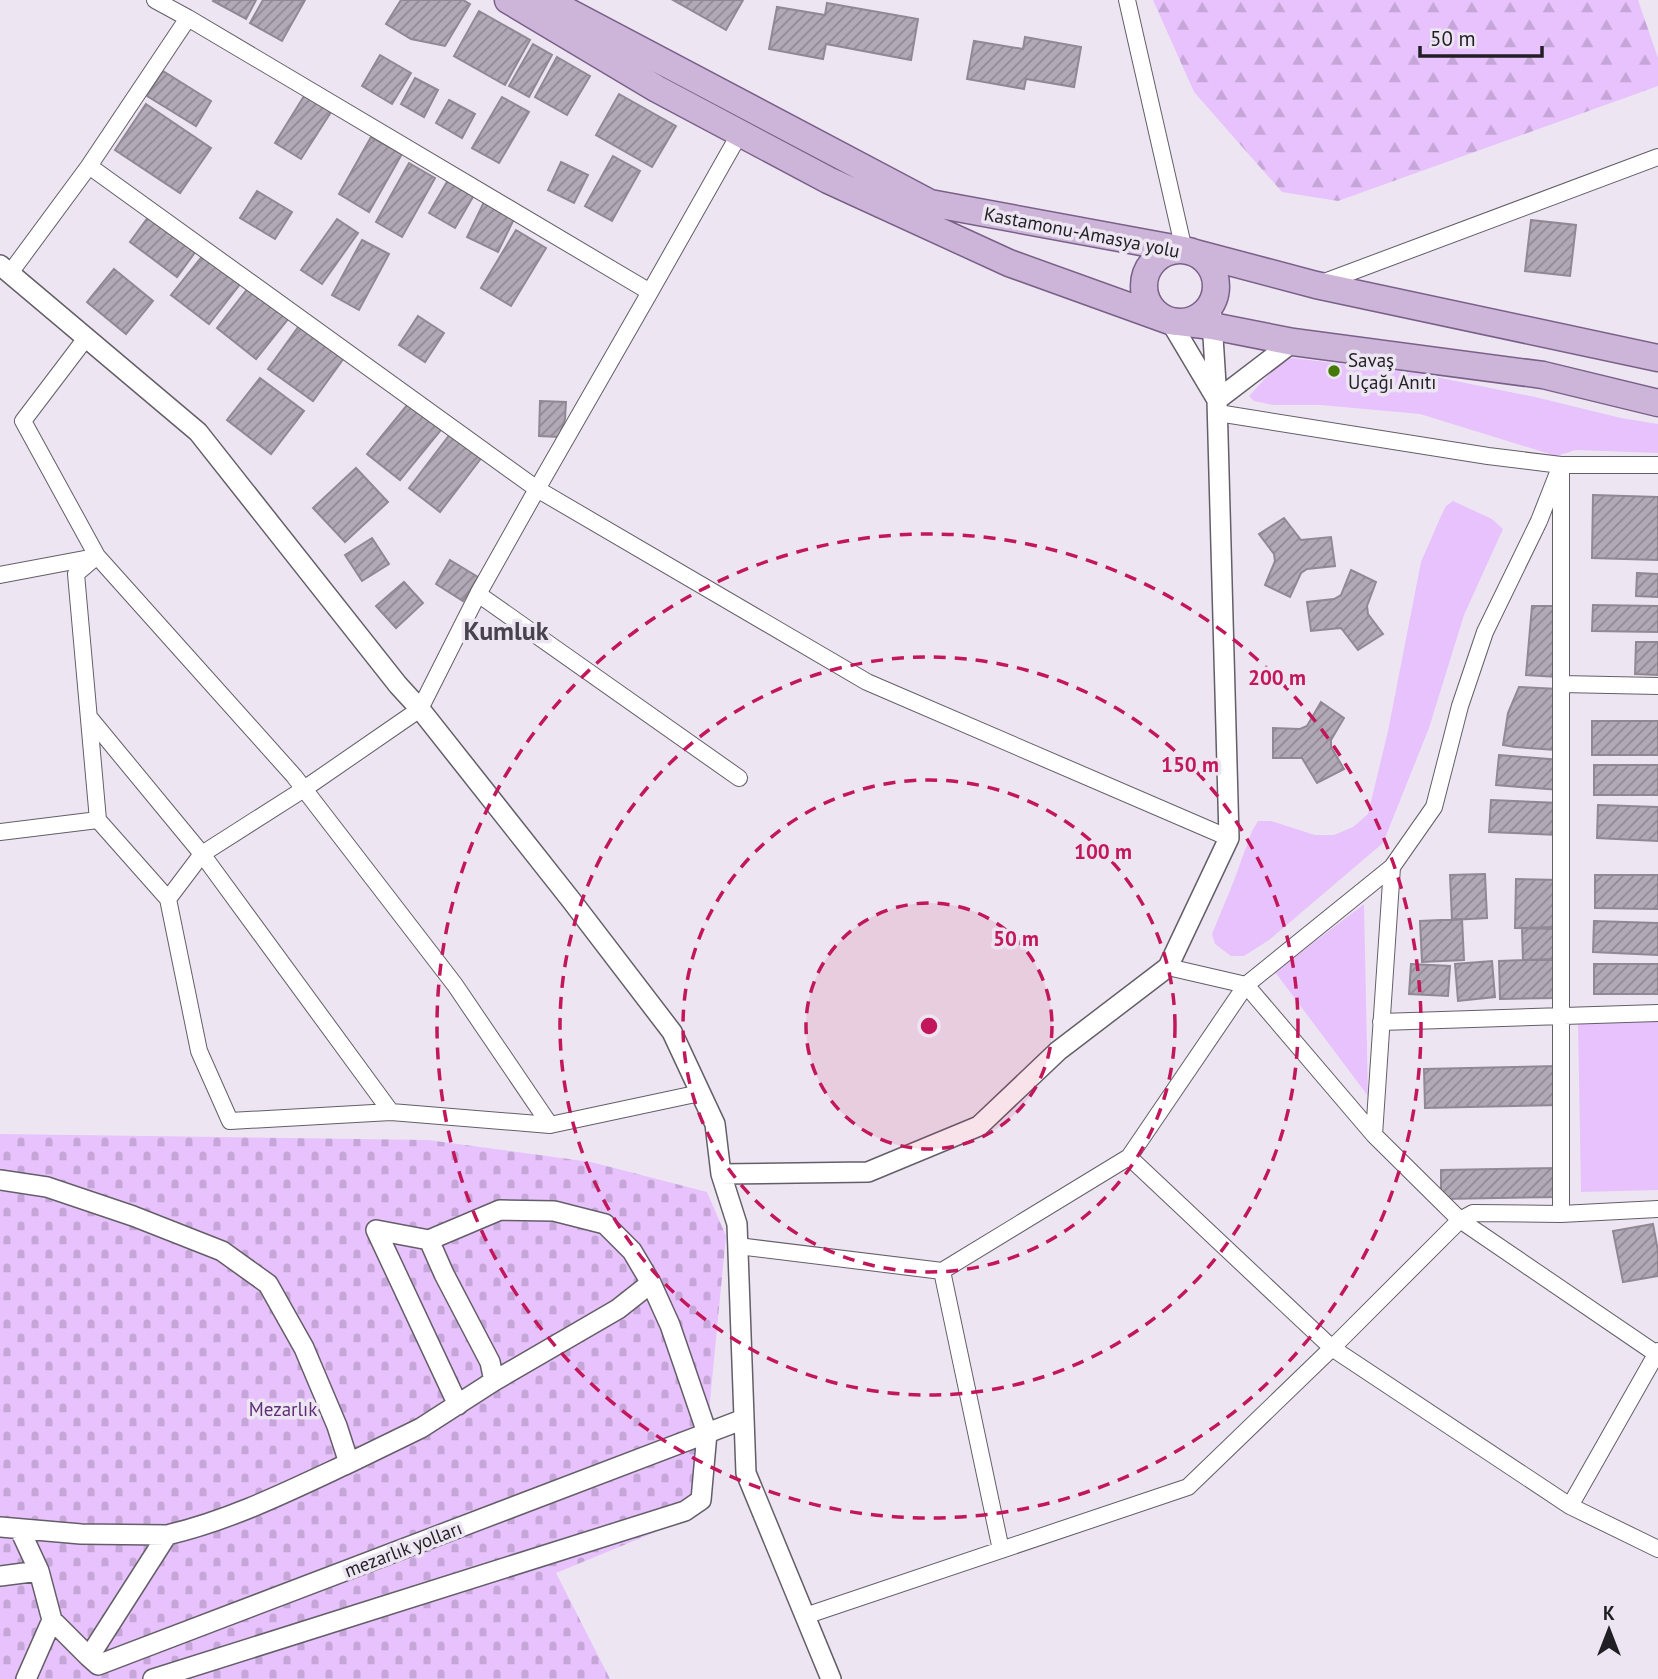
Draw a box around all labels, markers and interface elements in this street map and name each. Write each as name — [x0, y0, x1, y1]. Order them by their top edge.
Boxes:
scale bar — [1420, 14, 1542, 58]
text: 50 m — [1430, 25, 1476, 52]
street label: Kastamonu-Amasya yolu — [982, 201, 1182, 263]
place label: Savaş Uçağı Anıtı — [1348, 348, 1436, 394]
marker: Savaş Uçağı Anıtı — [1326, 363, 1342, 379]
district label: Kumluk — [464, 614, 549, 647]
text: 200 m — [1248, 664, 1306, 691]
text: 150 m — [1161, 751, 1219, 778]
text: 100 m — [1074, 838, 1132, 865]
text: 50 m — [993, 925, 1039, 952]
centre of rings — [917, 1014, 941, 1038]
park label: Mezarlık — [249, 1397, 317, 1421]
street label: mezarlık yolları — [341, 1516, 465, 1582]
north arrow — [1574, 1595, 1644, 1665]
text: K — [1603, 1601, 1615, 1625]

